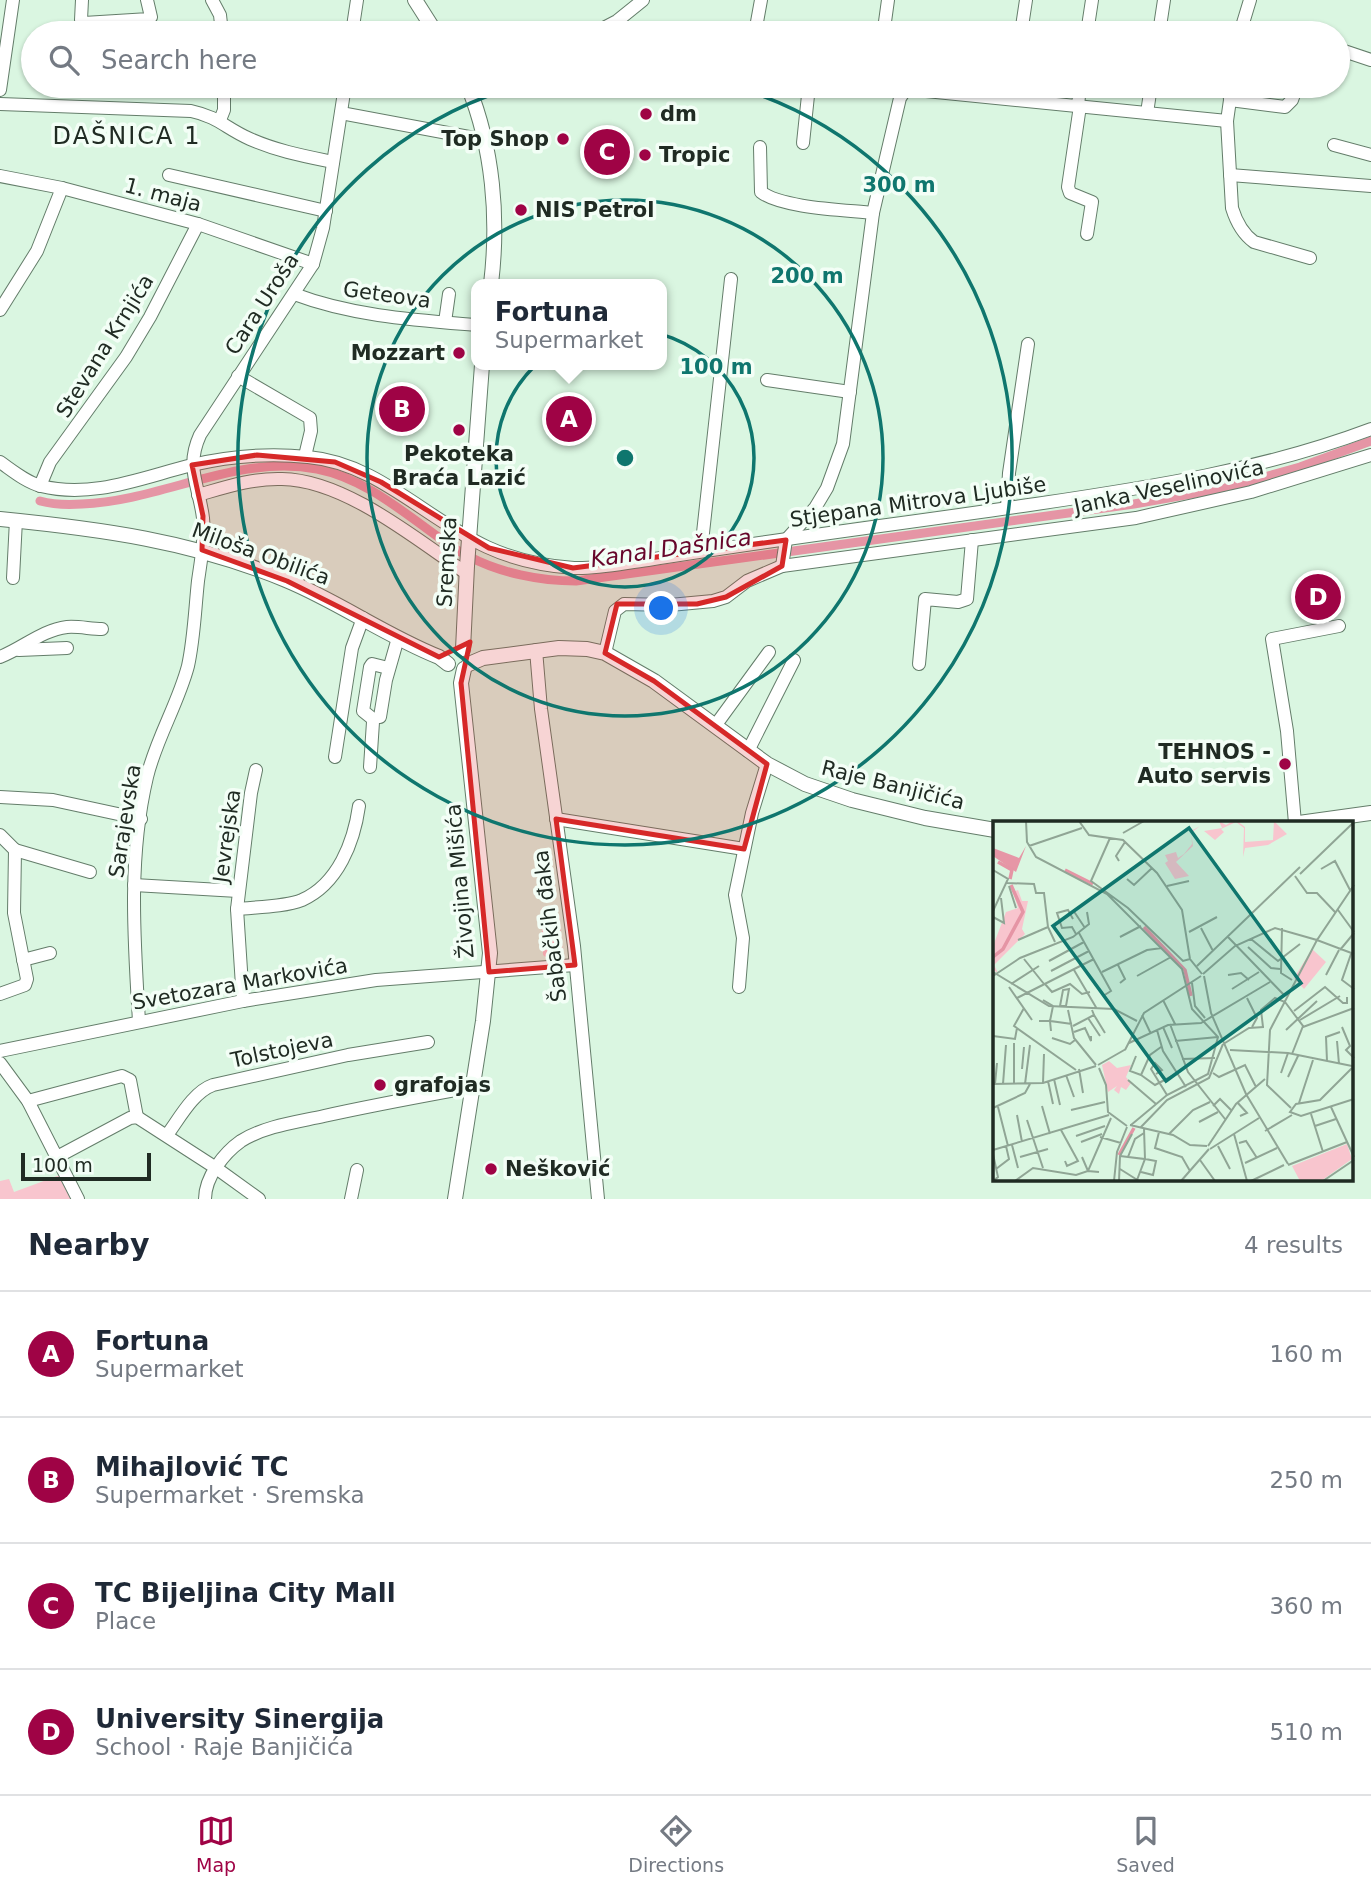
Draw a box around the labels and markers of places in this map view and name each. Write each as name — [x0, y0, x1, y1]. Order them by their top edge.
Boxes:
place label: dm — [660, 102, 697, 126]
marker: dm — [638, 106, 654, 122]
pin: C — [584, 126, 630, 178]
place label: Top Shop — [441, 127, 549, 151]
marker: Top Shop — [555, 131, 571, 147]
place label: Tropic — [659, 143, 730, 167]
marker: Tropic — [637, 147, 653, 163]
place label: NIS Petrol — [535, 198, 654, 222]
marker: NIS Petrol — [513, 202, 529, 218]
place label: Mozzart — [351, 341, 445, 365]
marker: Mozzart — [451, 345, 467, 361]
pin: B — [379, 383, 425, 435]
pin: A — [546, 393, 592, 445]
marker: Pekoteka Braća Lazić — [451, 422, 467, 438]
place label: Pekoteka Braća Lazić — [392, 442, 526, 490]
centre of rings — [613, 446, 637, 470]
pin: D — [1295, 571, 1341, 623]
place label: TEHNOS - Auto servis — [1138, 740, 1271, 788]
marker: TEHNOS - Auto servis — [1277, 756, 1293, 772]
place label: grafojas — [394, 1073, 491, 1097]
marker: grafojas — [372, 1077, 388, 1093]
place label: Nešković — [505, 1157, 610, 1181]
marker: Nešković — [483, 1161, 499, 1177]

